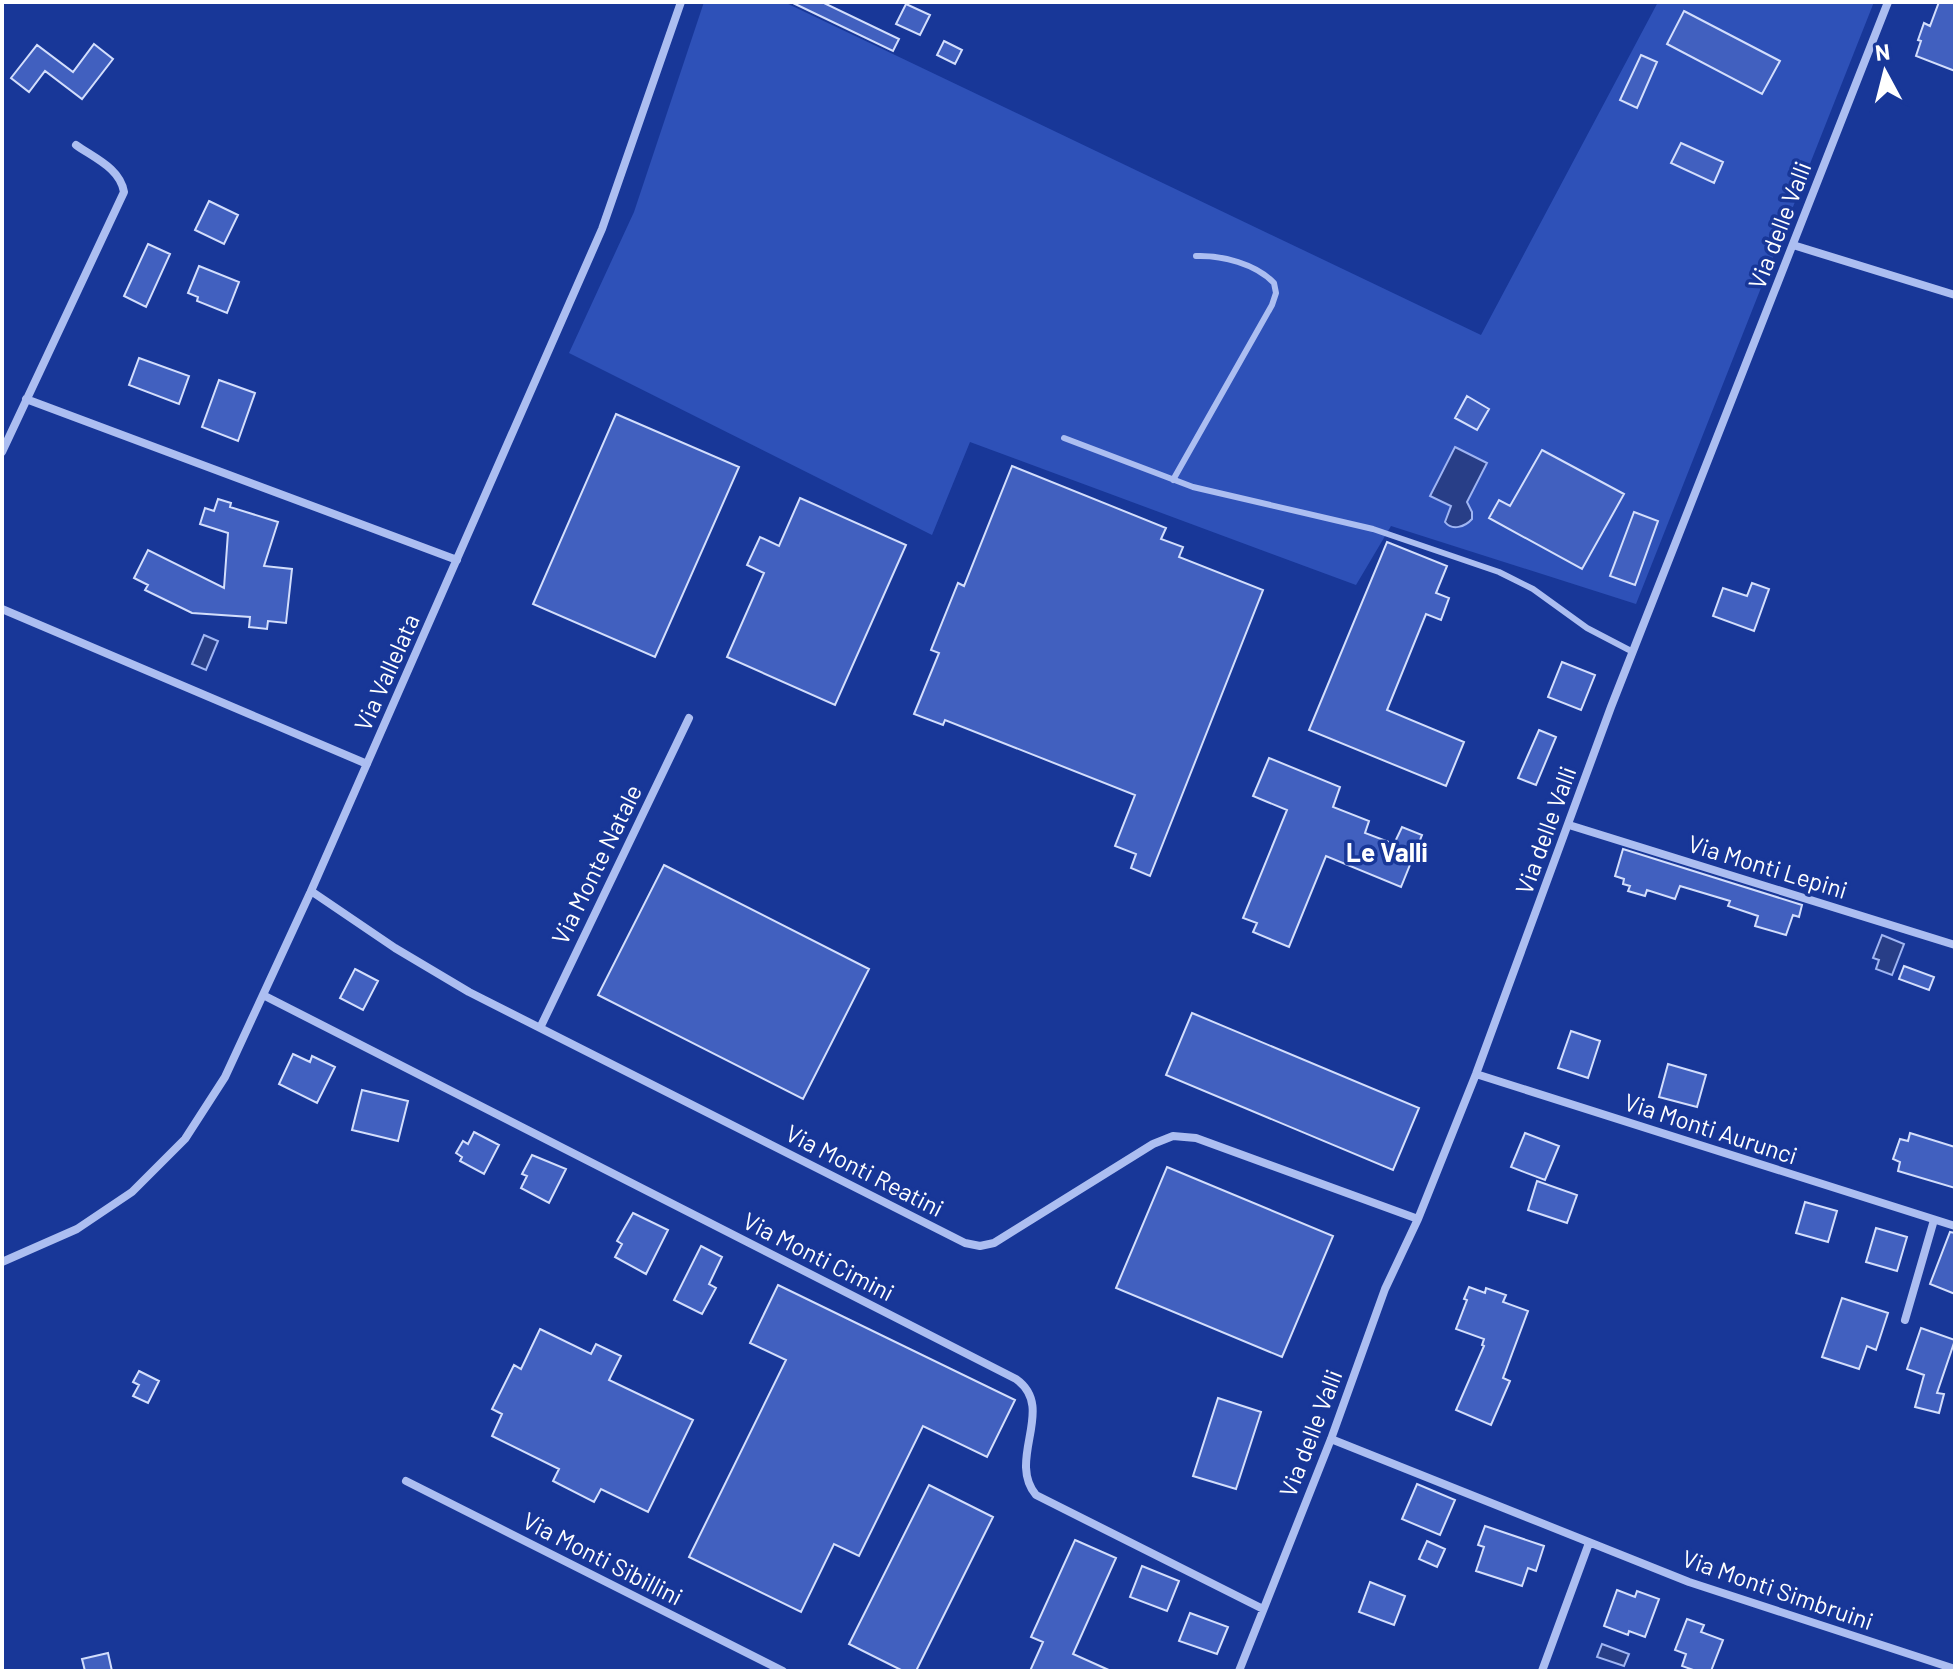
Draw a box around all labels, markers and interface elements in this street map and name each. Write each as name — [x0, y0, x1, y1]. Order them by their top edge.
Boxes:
north arrow — [1845, 32, 1925, 112]
text: N — [1874, 37, 1891, 65]
street label: Via delle Valli — [1741, 157, 1817, 293]
street label: Via Vallelata — [347, 609, 425, 735]
street label: Via delle Valli — [1508, 762, 1582, 898]
street label: Via Monte Natale — [545, 779, 647, 949]
street label: Via Monti Lepini — [1685, 828, 1851, 904]
district label: Le Valli — [1346, 836, 1428, 867]
street label: Via Monti Aurunci — [1621, 1086, 1801, 1170]
street label: Via Monti Reatini — [781, 1118, 949, 1222]
street label: Via Monti Cimini — [739, 1205, 899, 1307]
street label: Via delle Valli — [1272, 1365, 1348, 1501]
street label: Via Monti Sibillini — [518, 1505, 688, 1611]
street label: Via Monti Simbruini — [1679, 1543, 1877, 1635]

